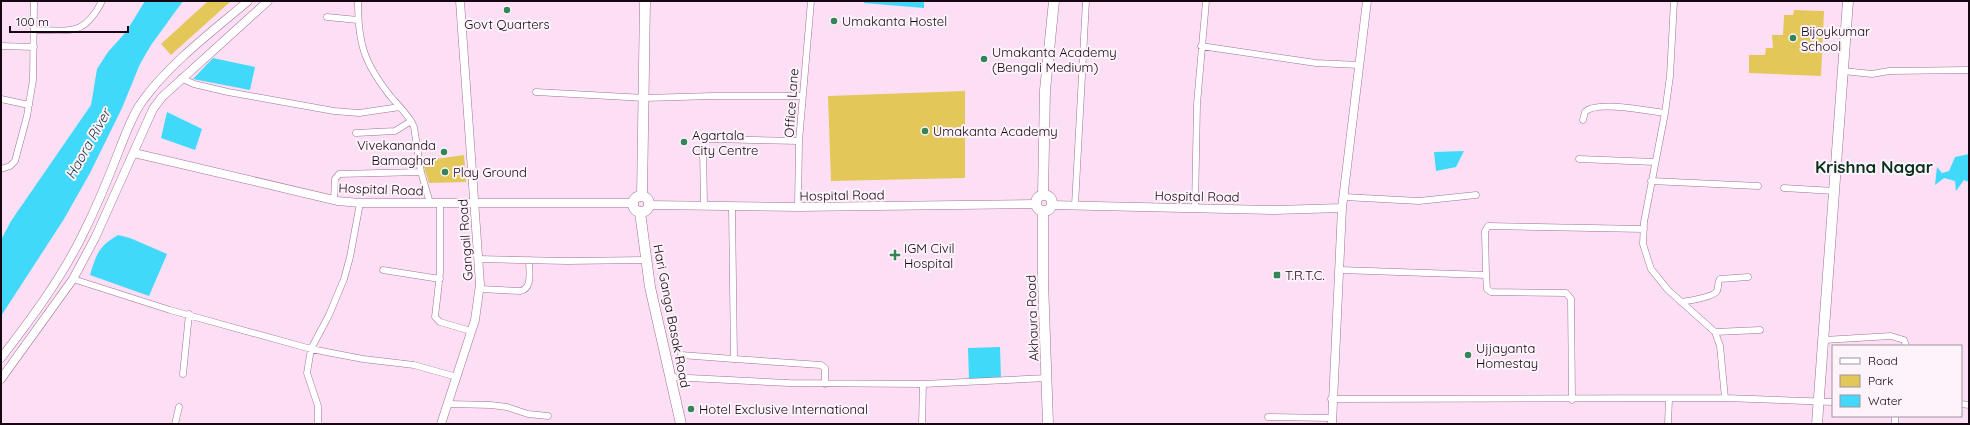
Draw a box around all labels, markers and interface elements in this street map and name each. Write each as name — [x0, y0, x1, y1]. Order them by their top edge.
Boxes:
marker: Govt Quarters — [502, 5, 512, 15]
scale bar — [10, 8, 128, 34]
place label: Umakanta Hostel — [842, 13, 947, 29]
text: 100 m — [16, 14, 49, 29]
place label: Govt Quarters — [464, 16, 550, 32]
marker: Umakanta Hostel — [829, 16, 839, 26]
place label: Bijoykumar School — [1801, 23, 1870, 54]
marker: Bijoykumar School — [1788, 33, 1798, 43]
place label: Umakanta Academy (Bengali Medium) — [992, 44, 1117, 75]
marker: Umakanta Academy (Bengali Medium) — [979, 54, 989, 64]
street label: Office Lane — [781, 68, 801, 138]
water label: Haora River — [61, 104, 115, 182]
place label: Umakanta Academy — [933, 123, 1058, 139]
marker: Umakanta Academy — [920, 126, 930, 136]
place label: Agartala City Centre — [692, 127, 758, 158]
place label: Vivekananda Bamaghar — [357, 137, 436, 168]
marker: Agartala City Centre — [679, 137, 689, 147]
marker: Vivekananda Bamaghar — [439, 147, 449, 157]
district label: Krishna Nagar — [1815, 156, 1934, 177]
place label: Play Ground — [453, 164, 527, 180]
marker: Play Ground — [440, 167, 450, 177]
street label: Hospital Road — [338, 180, 424, 198]
street label: Hospital Road — [799, 186, 885, 204]
street label: Hospital Road — [1154, 187, 1240, 205]
street label: Gangail Road — [454, 198, 476, 282]
place label: IGM Civil Hospital — [904, 240, 955, 271]
street label: Hari Ganga Basak Road — [650, 243, 694, 389]
marker: IGM Civil Hospital — [889, 249, 901, 261]
place label: T.R.T.C. — [1285, 267, 1325, 283]
marker: T.R.T.C. — [1272, 270, 1282, 280]
street label: Akhaura Road — [1022, 275, 1042, 361]
place label: Ujjayanta Homestay — [1476, 340, 1538, 371]
legend — [1832, 345, 1962, 417]
marker: Ujjayanta Homestay — [1463, 350, 1473, 360]
text: Road — [1868, 353, 1898, 368]
text: Park — [1868, 373, 1893, 388]
text: Water — [1868, 393, 1903, 408]
place label: Hotel Exclusive International — [699, 401, 868, 417]
marker: Hotel Exclusive International — [686, 404, 696, 414]

